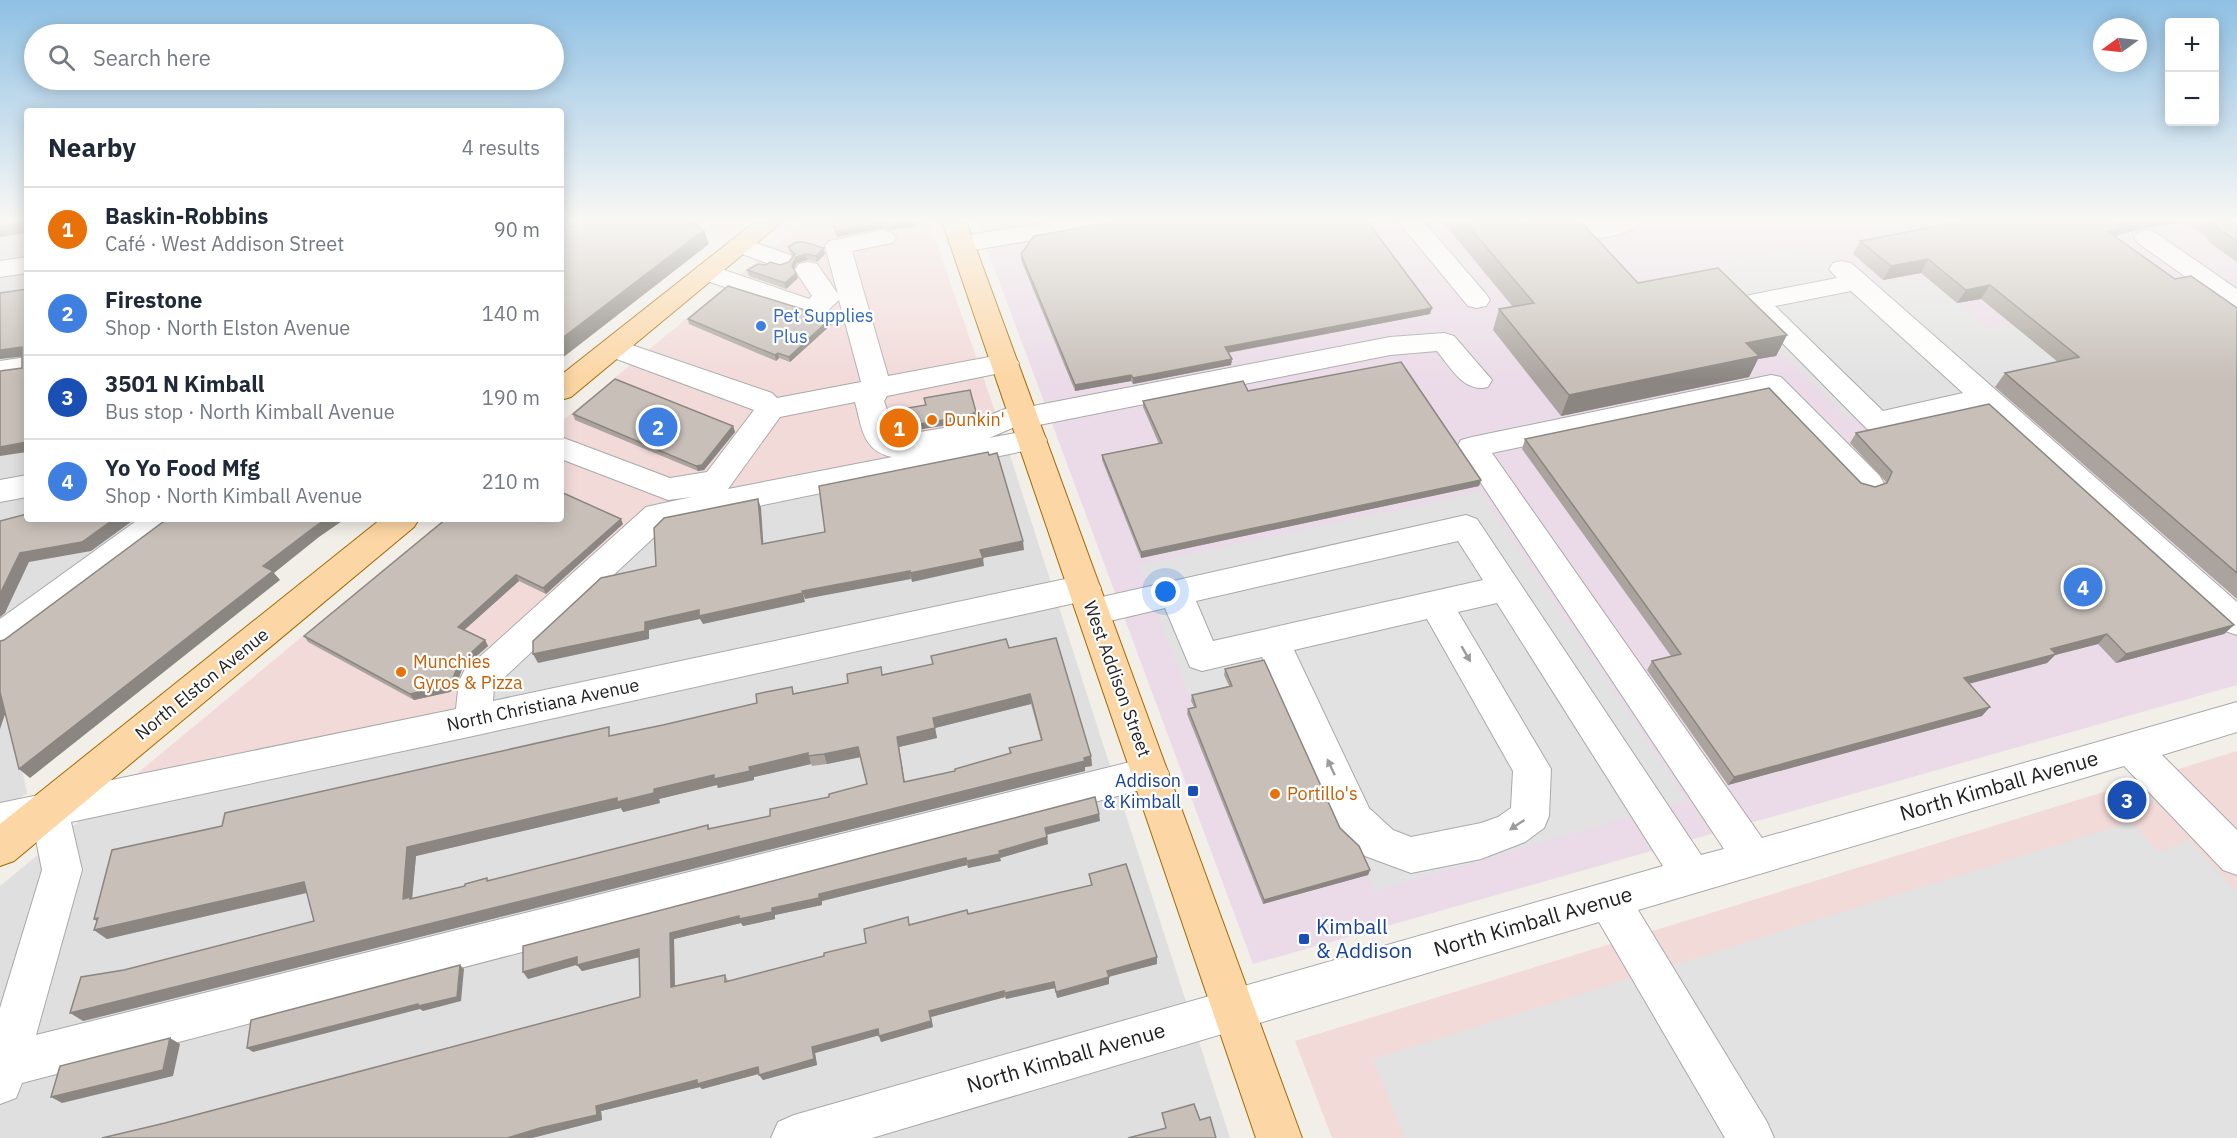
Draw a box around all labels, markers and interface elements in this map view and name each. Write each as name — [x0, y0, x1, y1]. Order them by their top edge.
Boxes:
north arrow — [2093, 18, 2147, 72]
map controls — [2165, 18, 2219, 126]
button: + — [2165, 18, 2219, 72]
search box — [24, 24, 564, 90]
icon: search — [45, 41, 78, 74]
text: Search here — [93, 43, 211, 72]
button: − — [2165, 72, 2219, 126]
text: Nearby — [48, 130, 136, 164]
text: 4 results — [462, 134, 540, 161]
text: Baskin-Robbins — [105, 201, 268, 230]
text: 1 — [62, 216, 74, 243]
text: 90 m — [494, 216, 540, 243]
text: Café · West Addison Street — [105, 230, 344, 257]
text: Firestone — [105, 285, 202, 314]
text: 2 — [62, 300, 74, 327]
text: 140 m — [482, 300, 540, 327]
place label: Pet Supplies Plus — [773, 304, 874, 348]
text: Shop · North Elston Avenue — [105, 314, 350, 341]
marker: Pet Supplies Plus — [754, 319, 768, 333]
text: 3501 N Kimball — [105, 369, 264, 398]
text: 3 — [62, 384, 74, 411]
text: 190 m — [482, 384, 540, 411]
text: Bus stop · North Kimball Avenue — [105, 398, 395, 425]
pin: 2 — [638, 404, 678, 450]
pin: 1 — [880, 406, 918, 450]
place label: Dunkin' — [944, 408, 1005, 431]
marker: Dunkin' — [925, 413, 939, 427]
text: Yo Yo Food Mfg — [105, 453, 260, 482]
text: 4 — [62, 468, 74, 495]
text: 210 m — [482, 468, 540, 495]
text: Shop · North Kimball Avenue — [105, 482, 362, 509]
pin: 4 — [2064, 564, 2102, 610]
your location — [1151, 577, 1180, 606]
street label: West Addison Street — [1079, 598, 1156, 760]
street label: North Elston Avenue — [130, 623, 273, 745]
one-way arrow — [1460, 646, 1470, 663]
place label: Munchies Gyros & Pizza — [413, 650, 523, 694]
marker: Munchies Gyros & Pizza — [394, 665, 408, 679]
street label: North Christiana Avenue — [445, 673, 641, 736]
street label: North Kimball Avenue — [1896, 743, 2101, 827]
one-way arrow — [1326, 758, 1335, 775]
place label: Addison & Kimball — [1103, 769, 1181, 813]
pin: 3 — [2108, 778, 2146, 822]
place label: Portillo's — [1287, 782, 1358, 805]
marker: Addison & Kimball — [1186, 784, 1200, 798]
marker: Portillo's — [1268, 787, 1282, 801]
one-way arrow — [1509, 819, 1525, 830]
street label: North Kimball Avenue — [1430, 879, 1635, 963]
place label: Kimball & Addison — [1316, 912, 1413, 964]
marker: Kimball & Addison — [1297, 932, 1311, 946]
street label: North Kimball Avenue — [963, 1015, 1168, 1099]

